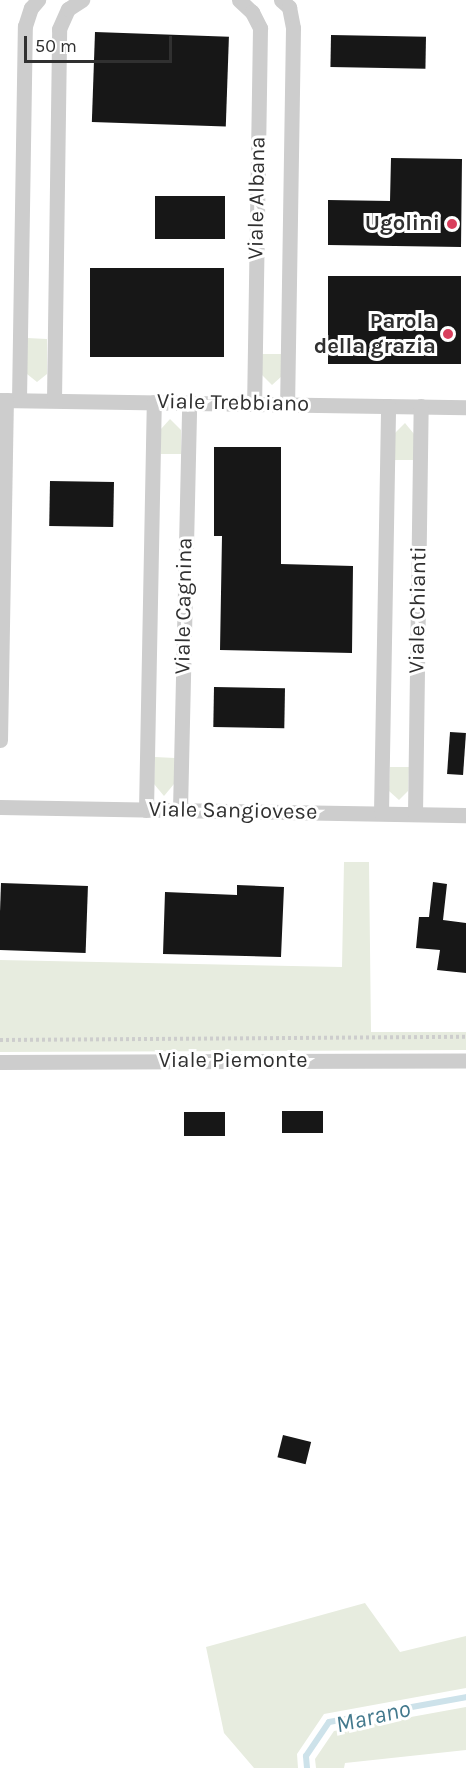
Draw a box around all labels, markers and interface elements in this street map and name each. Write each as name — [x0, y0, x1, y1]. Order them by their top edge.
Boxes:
scale bar — [27, 24, 176, 62]
text: 50 m — [35, 35, 77, 57]
street label: Viale Albana — [243, 136, 271, 260]
place label: Ugolini — [365, 211, 440, 237]
marker: Ugolini — [445, 217, 459, 231]
place label: Parola della grazia — [314, 308, 436, 360]
marker: Parola della grazia — [441, 327, 455, 341]
street label: Viale Trebbiano — [157, 388, 309, 418]
street label: Viale Cagnina — [170, 537, 198, 675]
street label: Viale Chianti — [404, 546, 432, 674]
street label: Viale Sangiovese — [148, 796, 318, 826]
street label: Viale Piemonte — [158, 1048, 308, 1074]
water label: Marano — [333, 1694, 413, 1740]

